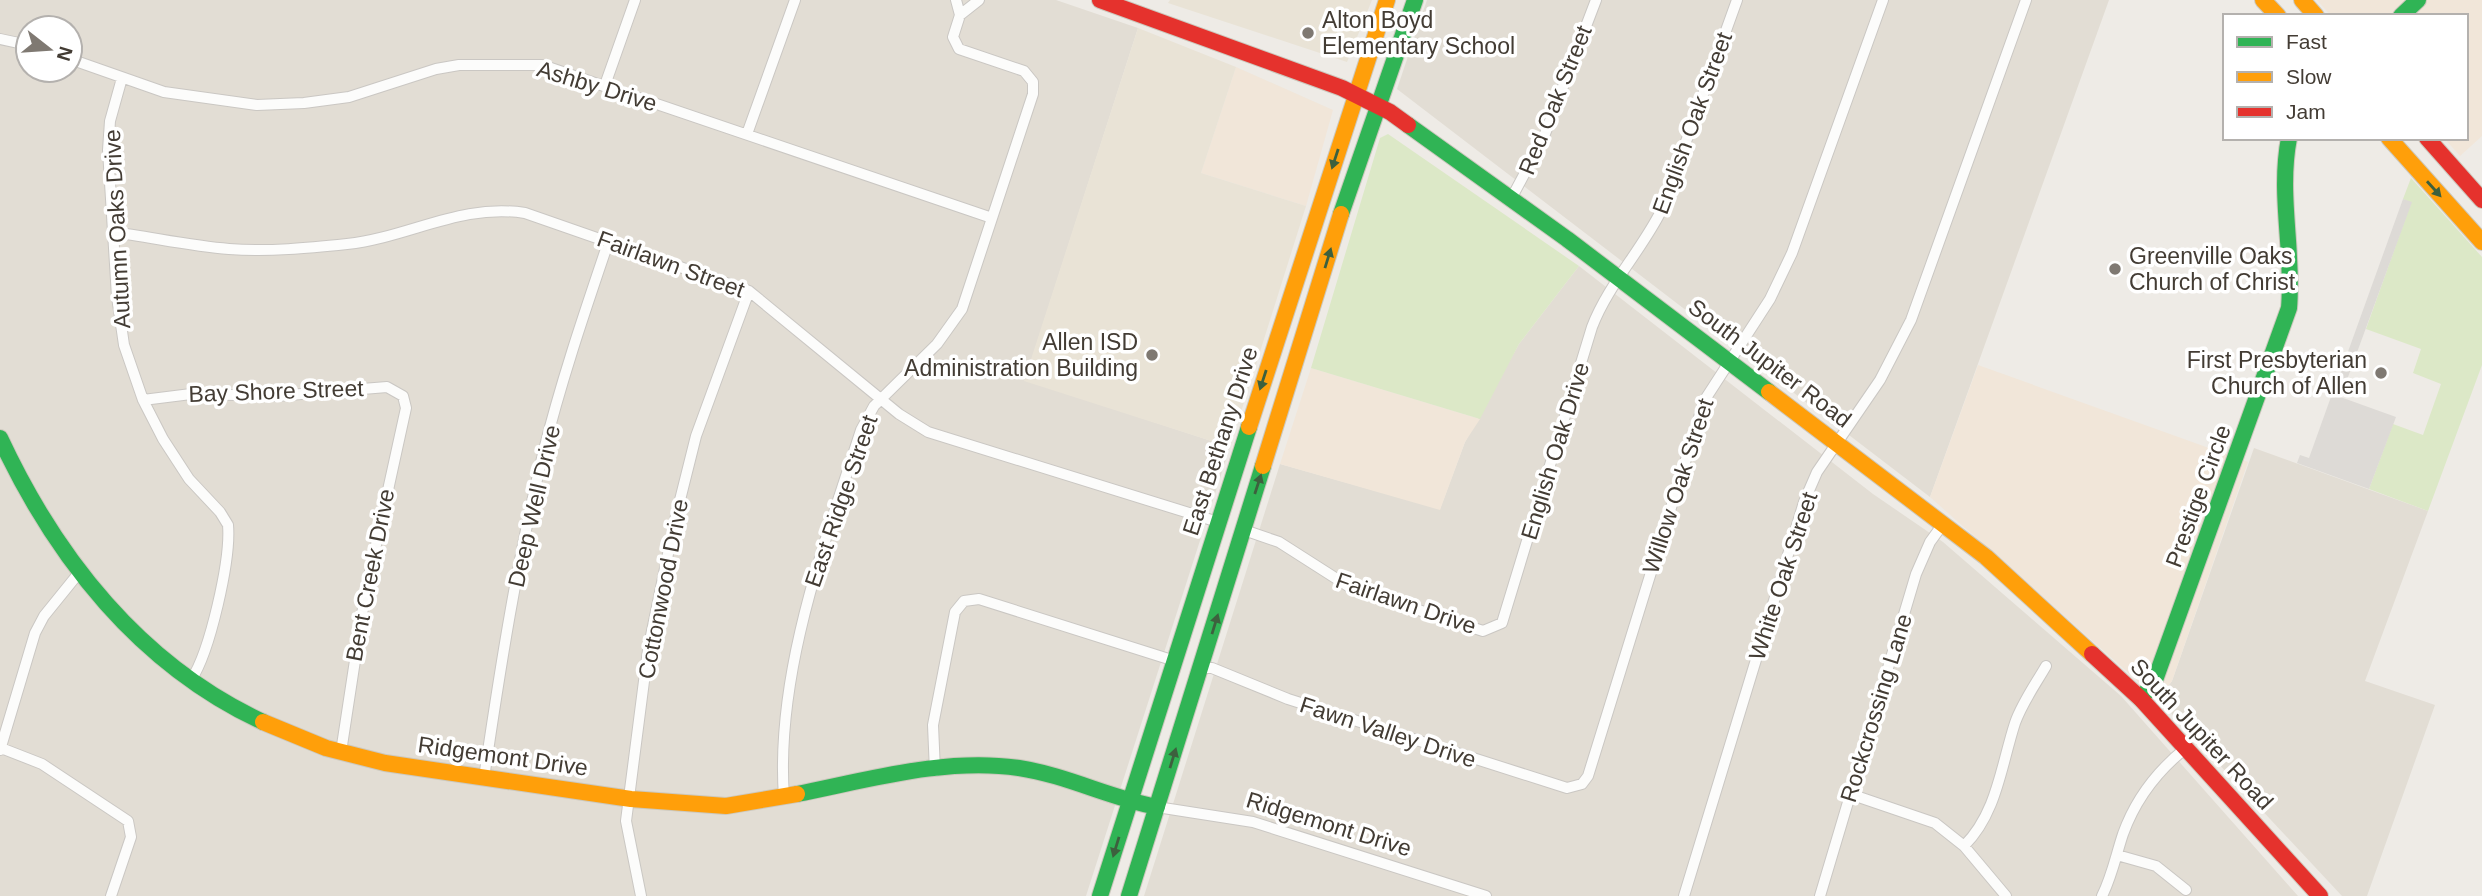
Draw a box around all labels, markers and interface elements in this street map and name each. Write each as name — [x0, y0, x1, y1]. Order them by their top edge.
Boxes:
place label: Alton Boyd Elementary School — [1322, 7, 1515, 59]
north arrow — [14, 14, 84, 84]
legend — [2223, 14, 2468, 140]
street label: Red Oak Street — [1513, 21, 1597, 178]
marker: Alton Boyd Elementary School — [1300, 25, 1316, 41]
street label: English Oak Street — [1647, 28, 1737, 218]
text: Fast — [2286, 30, 2327, 53]
text: N — [53, 44, 77, 63]
street label: Ashby Drive — [534, 55, 660, 117]
text: Slow — [2286, 65, 2332, 88]
text: Jam — [2286, 100, 2326, 123]
street label: Autumn Oaks Drive — [99, 129, 135, 329]
one-way arrow — [1329, 149, 1339, 170]
one-way arrow — [2426, 180, 2442, 198]
street label: Fairlawn Street — [594, 225, 749, 303]
place label: Greenville Oaks Church of Christ — [2129, 243, 2296, 295]
one-way arrow — [1324, 247, 1334, 268]
marker: Greenville Oaks Church of Christ — [2107, 261, 2123, 277]
street label: South Jupiter Road — [1684, 293, 1856, 433]
place label: Allen ISD Administration Building — [904, 329, 1138, 381]
street label: East Bethany Drive — [1177, 343, 1263, 539]
marker: Allen ISD Administration Building — [1144, 347, 1160, 363]
place label: First Presbyterian Church of Allen — [2187, 347, 2367, 399]
street label: English Oak Drive — [1516, 359, 1594, 543]
marker: First Presbyterian Church of Allen — [2373, 365, 2389, 381]
one-way arrow — [1257, 370, 1268, 391]
street label: Bay Shore Street — [188, 375, 365, 407]
street label: Willow Oak Street — [1637, 394, 1719, 577]
street label: East Ridge Street — [799, 411, 883, 590]
street label: Prestige Circle — [2160, 421, 2236, 571]
street label: Deep Well Drive — [503, 422, 565, 590]
one-way arrow — [1254, 473, 1264, 494]
street label: Bent Creek Drive — [341, 487, 399, 663]
street label: White Oak Street — [1744, 488, 1823, 663]
street label: Cottonwood Drive — [633, 497, 693, 681]
street label: Fairlawn Drive — [1332, 567, 1480, 639]
street label: Rockcrossing Lane — [1835, 611, 1917, 805]
one-way arrow — [1210, 614, 1220, 635]
street label: South Jupiter Road — [2125, 653, 2279, 815]
street label: Fawn Valley Drive — [1297, 691, 1479, 773]
street label: Ridgemont Drive — [416, 731, 590, 781]
one-way arrow — [1168, 747, 1178, 768]
street label: Ridgemont Drive — [1243, 787, 1415, 861]
one-way arrow — [1110, 837, 1120, 858]

